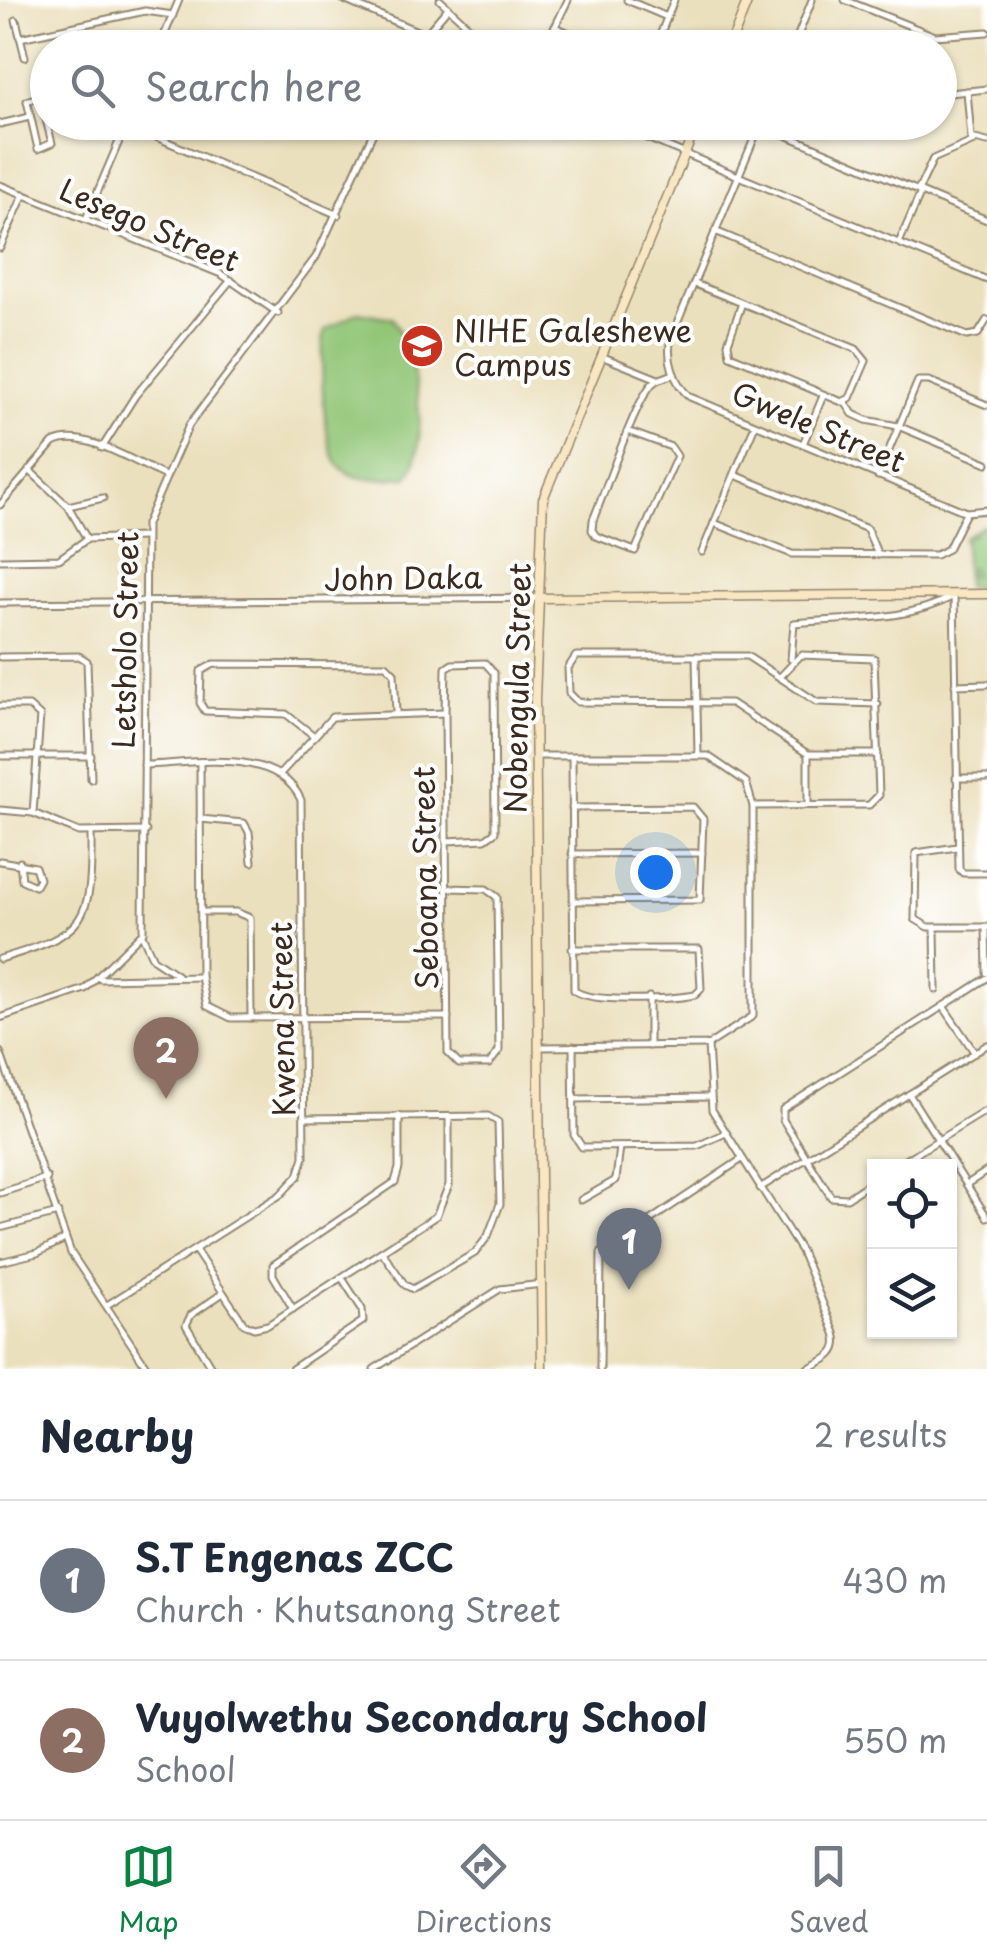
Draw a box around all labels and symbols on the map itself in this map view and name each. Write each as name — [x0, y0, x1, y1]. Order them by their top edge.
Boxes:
street label: Lesego Street — [53, 166, 247, 282]
place label: NIHE Galeshewe Campus — [454, 307, 692, 386]
school or university icon: NIHE Galeshewe Campus — [399, 323, 445, 369]
street label: Gwele Street — [725, 369, 913, 483]
street label: Letsholo Street — [100, 531, 148, 749]
street label: John Daka — [324, 553, 483, 601]
street label: Nobengula Street — [491, 562, 541, 814]
street label: Seboana Street — [400, 766, 448, 990]
your location — [630, 847, 681, 898]
street label: Kwena Street — [257, 921, 305, 1117]
pin: 2 — [134, 1016, 198, 1099]
pin: 1 — [596, 1208, 662, 1290]

